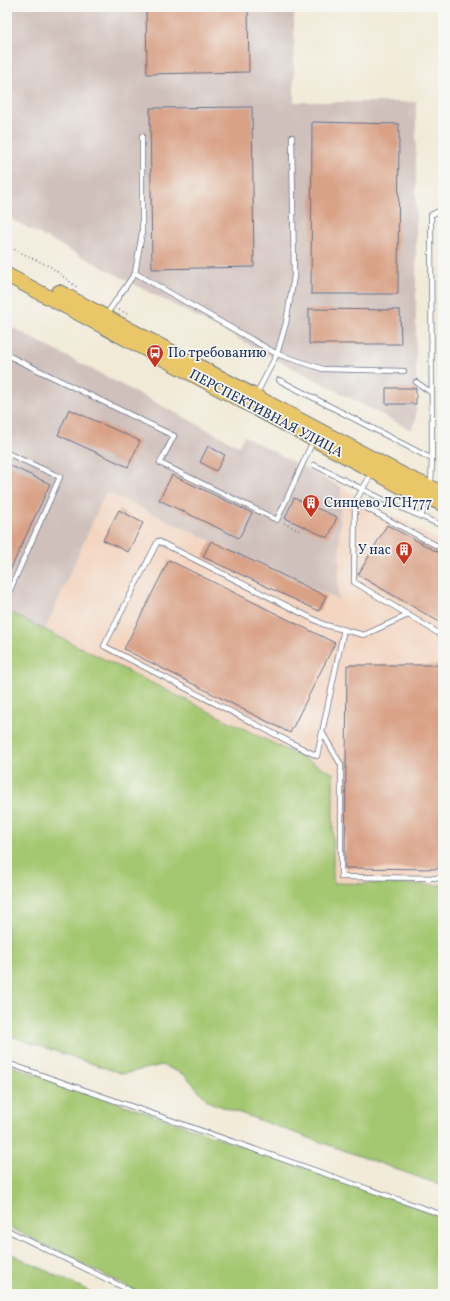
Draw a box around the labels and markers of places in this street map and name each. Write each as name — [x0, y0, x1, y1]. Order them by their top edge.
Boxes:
bus stop icon: По требованию — [145, 343, 165, 368]
place label: По требованию — [168, 344, 267, 363]
building icon: Синцево ЛСН777 — [301, 493, 321, 518]
place label: Синцево ЛСН777 — [324, 494, 433, 513]
building icon: У нас — [394, 540, 414, 565]
place label: У нас — [358, 541, 391, 560]

